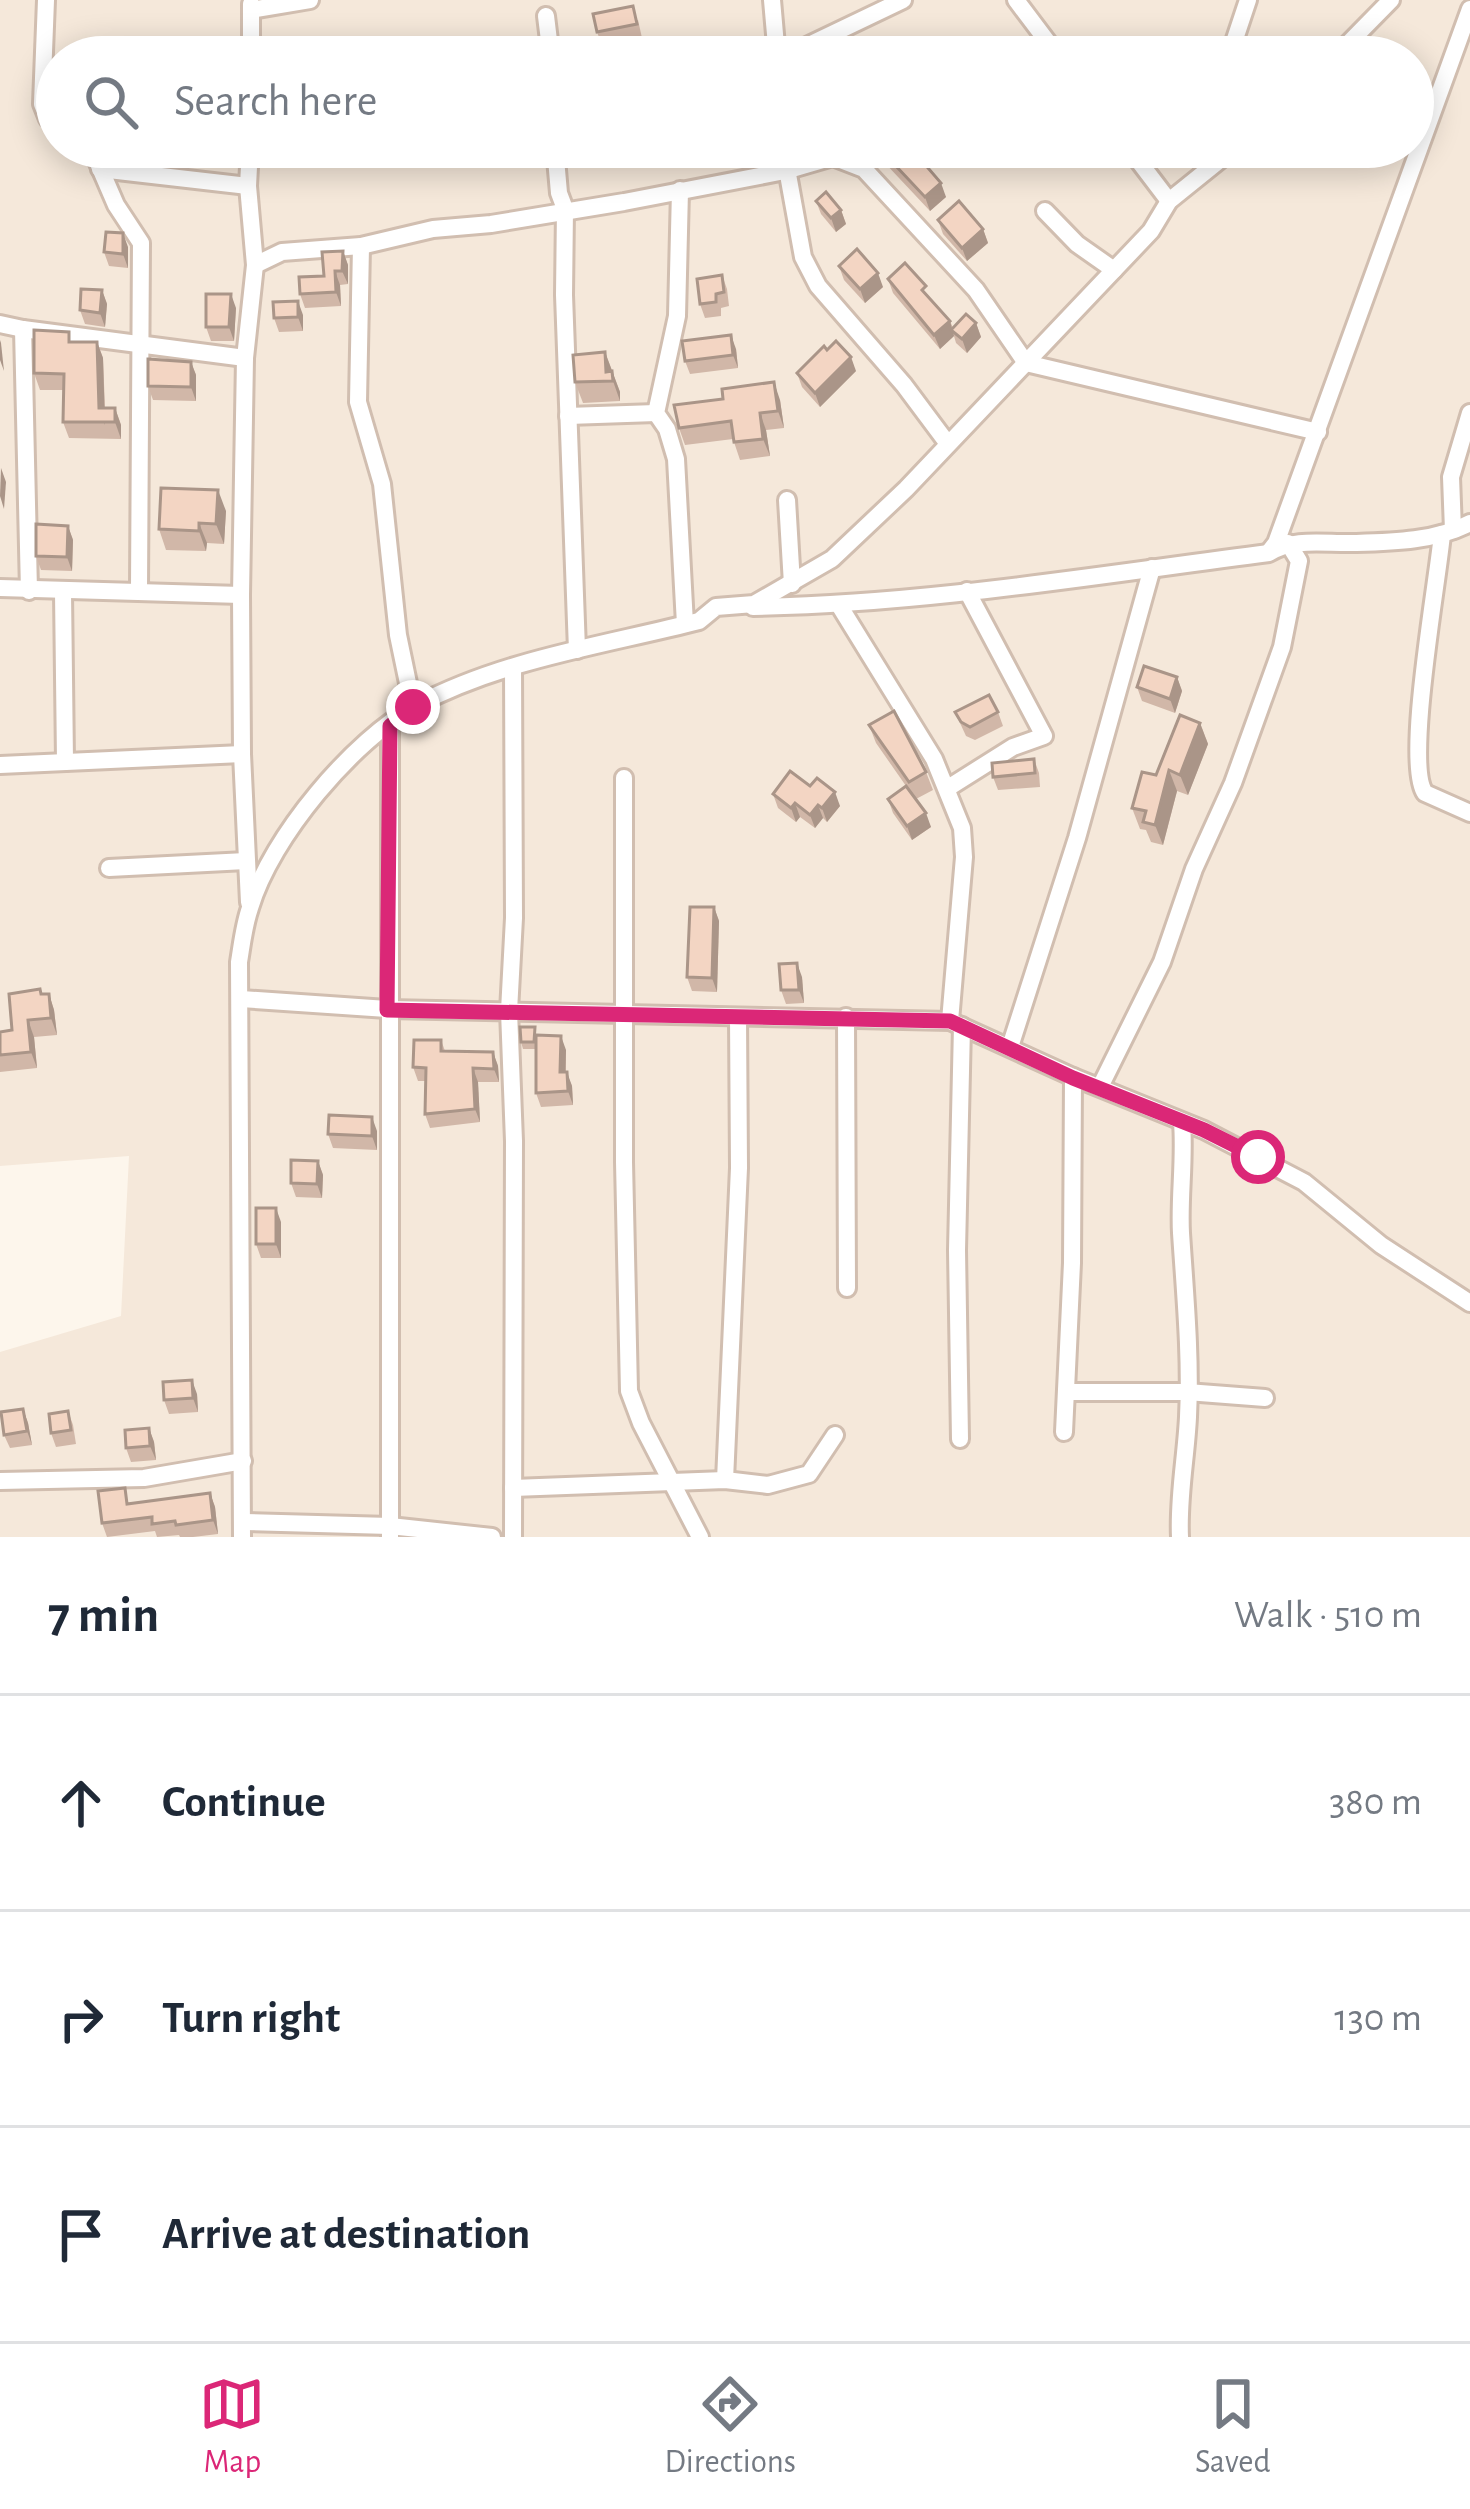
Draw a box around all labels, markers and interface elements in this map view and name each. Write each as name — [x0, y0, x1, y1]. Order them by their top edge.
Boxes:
search box — [36, 36, 1434, 168]
icon: search — [78, 69, 144, 135]
text: Search here — [174, 79, 377, 124]
route end — [386, 680, 440, 734]
route start — [1231, 1130, 1285, 1184]
text: 7 min — [48, 1590, 159, 1641]
text: Walk · 510 m — [1234, 1596, 1422, 1635]
icon: ahead — [48, 1770, 114, 1836]
text: Continue — [162, 1780, 326, 1825]
text: 380 m — [1329, 1783, 1422, 1822]
icon: right — [48, 1986, 114, 2052]
text: Turn right — [162, 1996, 340, 2041]
text: 130 m — [1334, 1999, 1422, 2038]
icon: arrive — [48, 2202, 114, 2268]
text: Arrive at destination — [162, 2212, 530, 2257]
tab: Map — [199, 2371, 265, 2483]
tab: Directions — [664, 2371, 796, 2483]
tab: Saved — [1195, 2371, 1270, 2483]

